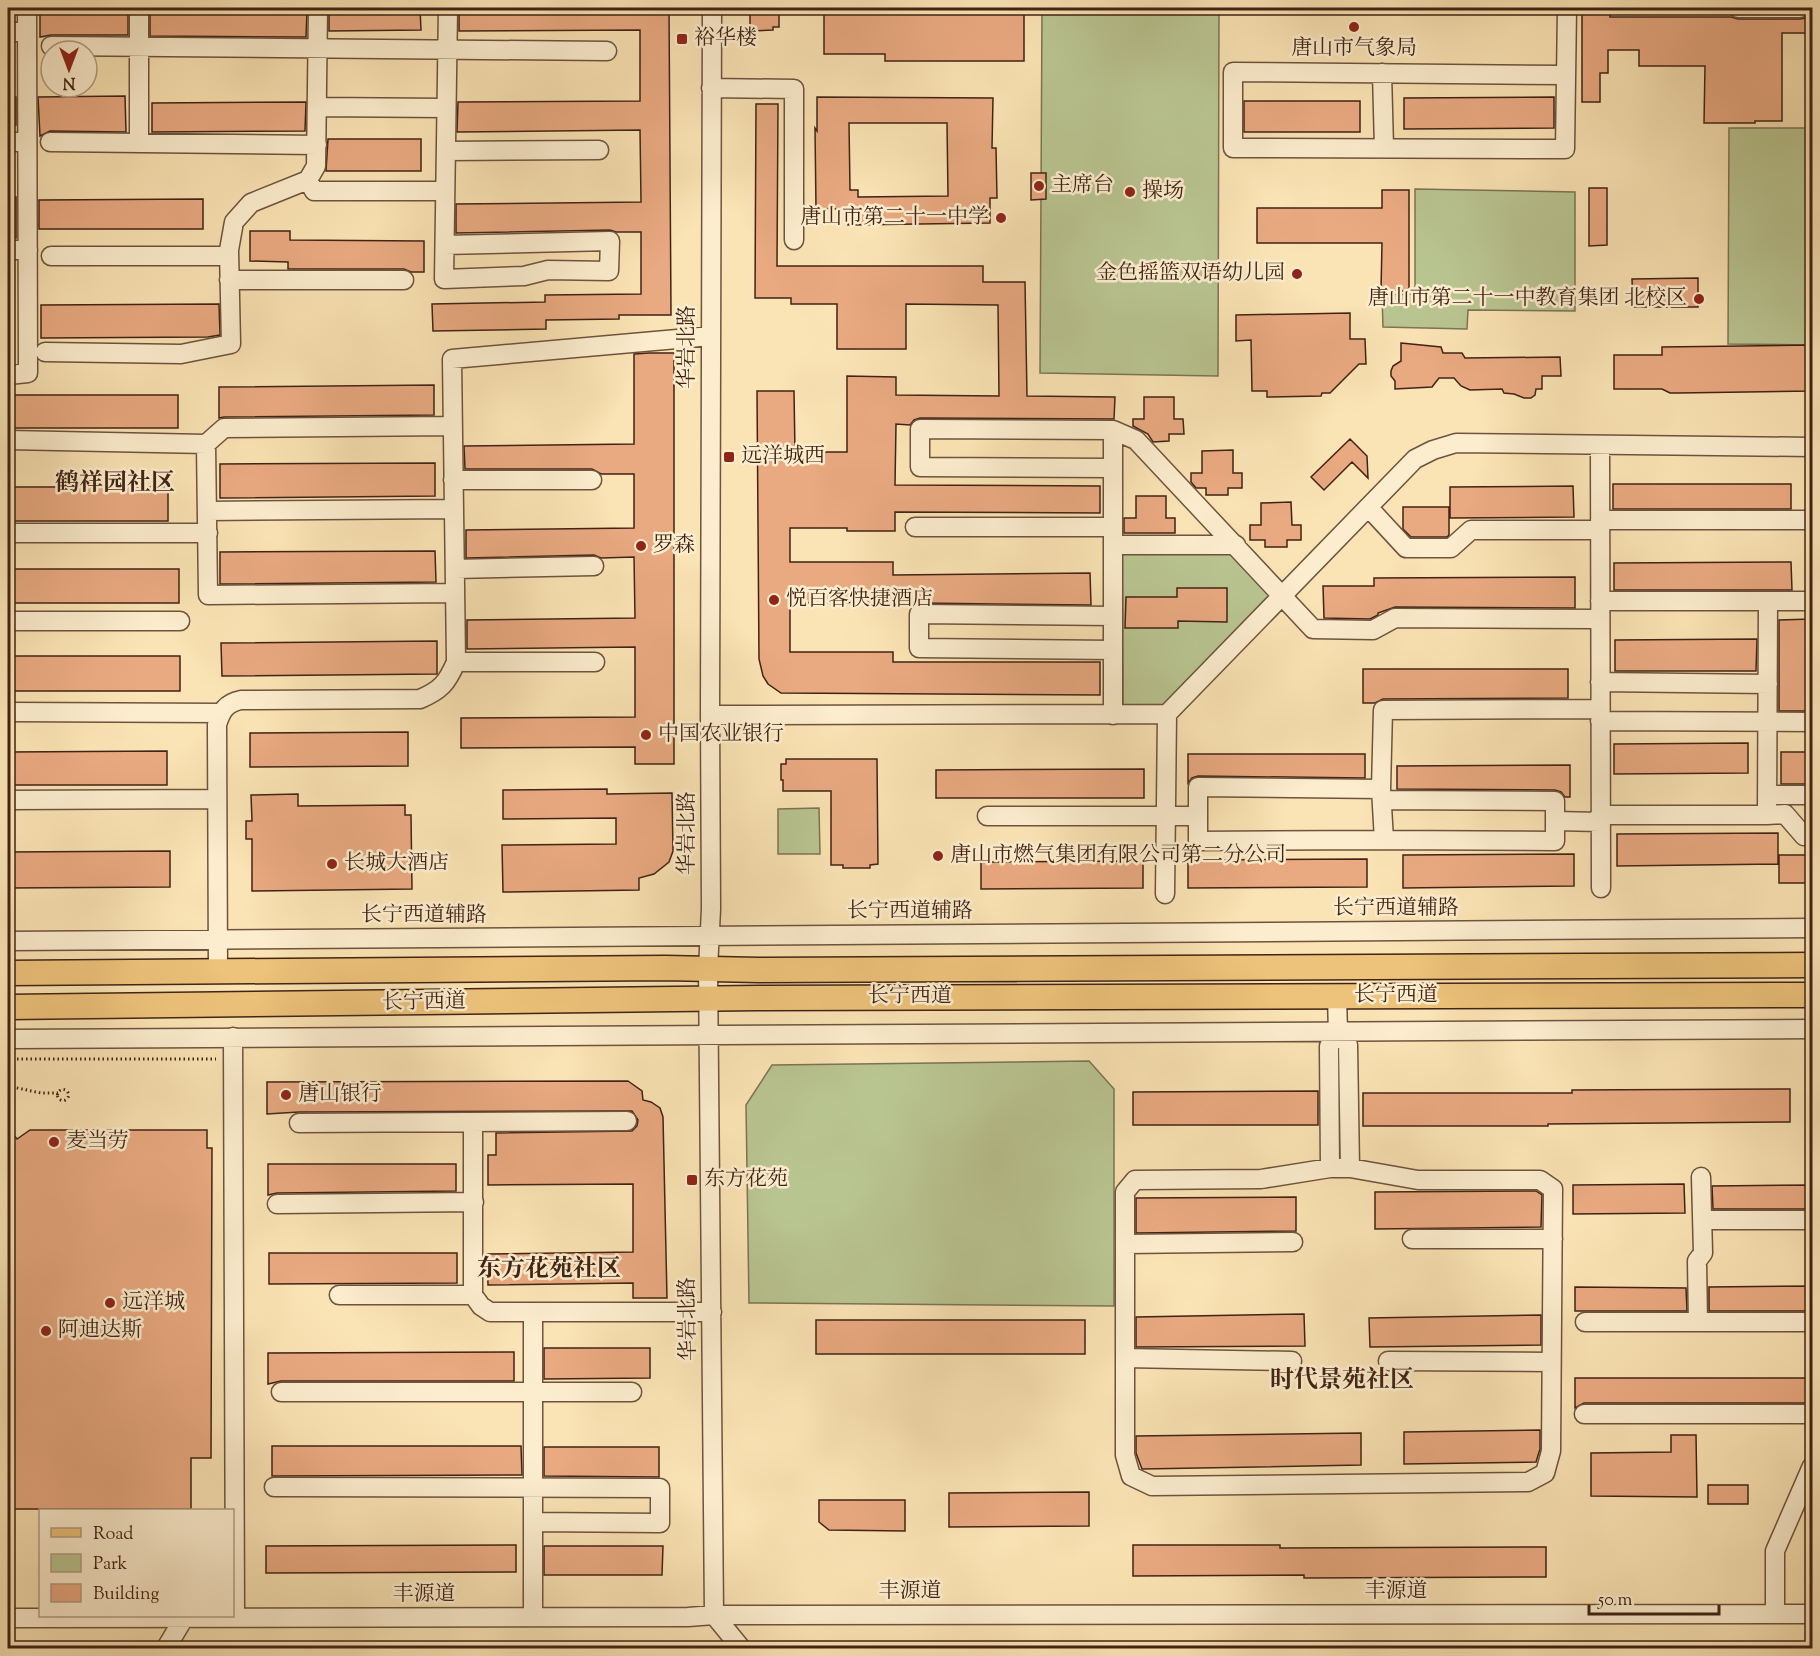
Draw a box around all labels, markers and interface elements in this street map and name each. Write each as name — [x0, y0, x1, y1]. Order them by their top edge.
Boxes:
marker: 唐山市气象局 — [1347, 20, 1361, 34]
place label: 裕华楼 — [694, 24, 757, 54]
marker: 裕华楼 — [675, 32, 689, 46]
place label: 唐山市气象局 — [1291, 34, 1417, 64]
north arrow — [39, 39, 99, 99]
text: N — [62, 70, 75, 93]
place label: 主席台 — [1051, 171, 1114, 201]
place label: 操场 — [1142, 177, 1184, 207]
marker: 主席台 — [1032, 179, 1046, 193]
marker: 操场 — [1123, 185, 1137, 199]
place label: 唐山市第二十一中学 — [800, 203, 989, 233]
marker: 唐山市第二十一中学 — [994, 211, 1008, 225]
place label: 金色摇篮双语幼儿园 — [1096, 259, 1285, 289]
marker: 金色摇篮双语幼儿园 — [1290, 267, 1304, 281]
place label: 唐山市第二十一中教育集团 北校区 — [1368, 284, 1687, 314]
marker: 唐山市第二十一中教育集团 北校区 — [1692, 292, 1706, 306]
street label: 华岩北路 — [673, 305, 703, 389]
place label: 远洋城西 — [741, 442, 825, 472]
marker: 远洋城西 — [722, 450, 736, 464]
district label: 鹤祥园社区 — [55, 467, 175, 501]
place label: 罗森 — [653, 531, 695, 561]
marker: 罗森 — [634, 539, 648, 553]
place label: 悦百客快捷酒店 — [786, 585, 933, 615]
marker: 悦百客快捷酒店 — [767, 593, 781, 607]
place label: 中国农业银行 — [658, 720, 784, 750]
marker: 中国农业银行 — [639, 728, 653, 742]
street label: 华岩北路 — [673, 791, 703, 875]
place label: 唐山市燃气集团有限公司第二分公司 — [950, 841, 1286, 871]
place label: 长城大酒店 — [344, 849, 449, 879]
marker: 唐山市燃气集团有限公司第二分公司 — [931, 849, 945, 863]
marker: 长城大酒店 — [325, 857, 339, 871]
street label: 长宁西道辅路 — [1333, 894, 1459, 924]
street label: 长宁西道辅路 — [847, 897, 973, 927]
street label: 长宁西道辅路 — [361, 901, 487, 931]
street label: 长宁西道 — [1354, 981, 1438, 1011]
street label: 长宁西道 — [868, 982, 952, 1012]
street label: 长宁西道 — [382, 987, 466, 1019]
place label: 唐山银行 — [298, 1080, 382, 1110]
marker: 唐山银行 — [279, 1088, 293, 1102]
place label: 麦当劳 — [66, 1127, 129, 1157]
marker: 麦当劳 — [47, 1135, 61, 1149]
place label: 东方花苑 — [704, 1165, 788, 1195]
marker: 东方花苑 — [685, 1173, 699, 1187]
district label: 东方花苑社区 — [477, 1253, 621, 1287]
street label: 华岩北路 — [673, 1277, 705, 1361]
place label: 远洋城 — [122, 1288, 185, 1318]
marker: 远洋城 — [103, 1296, 117, 1310]
place label: 阿迪达斯 — [58, 1316, 142, 1346]
marker: 阿迪达斯 — [39, 1324, 53, 1338]
district label: 时代景苑社区 — [1270, 1364, 1414, 1398]
legend — [39, 1509, 234, 1617]
text: Road — [93, 1522, 133, 1548]
text: Park — [93, 1552, 128, 1578]
street label: 丰源道 — [879, 1577, 942, 1607]
street label: 丰源道 — [1365, 1577, 1428, 1607]
scale bar — [1589, 1578, 1720, 1616]
street label: 丰源道 — [393, 1580, 456, 1610]
text: Building — [93, 1582, 159, 1608]
text: 50 m — [1597, 1588, 1633, 1614]

